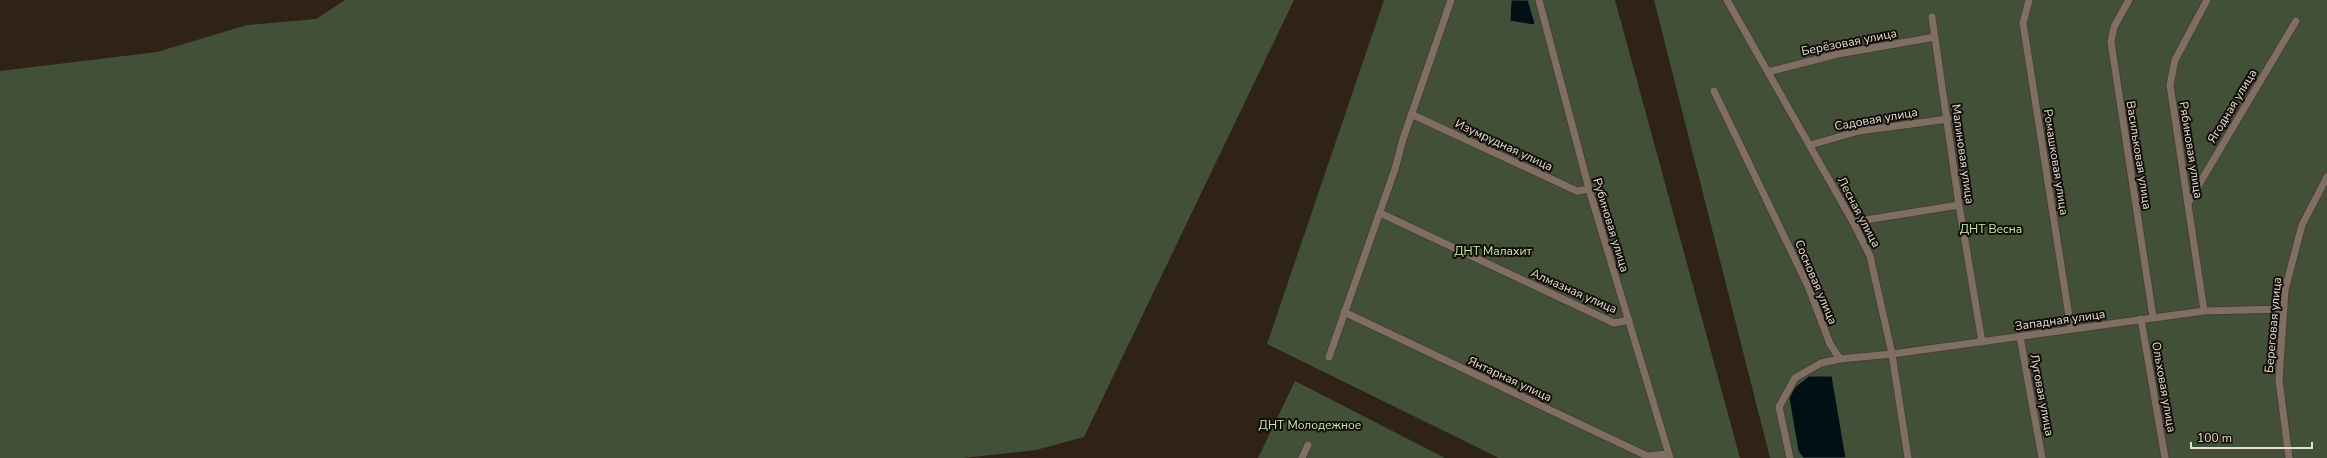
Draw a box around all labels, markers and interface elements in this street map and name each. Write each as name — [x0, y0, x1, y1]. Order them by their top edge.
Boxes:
street label: Берёзовая улица — [1800, 25, 1898, 59]
street label: Ягодная улица — [2204, 66, 2260, 146]
street label: Васильковая улица — [2123, 100, 2155, 210]
street label: Рябиновая улица — [2175, 100, 2207, 200]
street label: Малиновая улица — [1948, 103, 1978, 205]
street label: Садовая улица — [1833, 104, 1919, 134]
street label: Ромашковая улица — [2040, 108, 2072, 216]
street label: Изумрудная улица — [1453, 115, 1555, 175]
street label: Лесная улица — [1834, 174, 1884, 250]
street label: Рубиновая улица — [1589, 176, 1633, 274]
park label: ДНТ Весна — [1960, 221, 2022, 237]
street label: Сосновая улица — [1791, 237, 1841, 327]
park label: ДНТ Малахит — [1454, 243, 1532, 259]
street label: Алмазная улица — [1528, 265, 1620, 317]
street label: Береговая улица — [2261, 276, 2285, 374]
street label: Западная улица — [2014, 306, 2106, 334]
street label: Ольховая улица — [2148, 341, 2180, 433]
street label: Янтарная улица — [1466, 353, 1554, 405]
street label: Луговая улица — [2026, 353, 2058, 437]
park label: ДНТ Молодежное — [1259, 417, 1361, 433]
scale bar — [2191, 424, 2312, 450]
text: 100 m — [2197, 430, 2232, 446]

